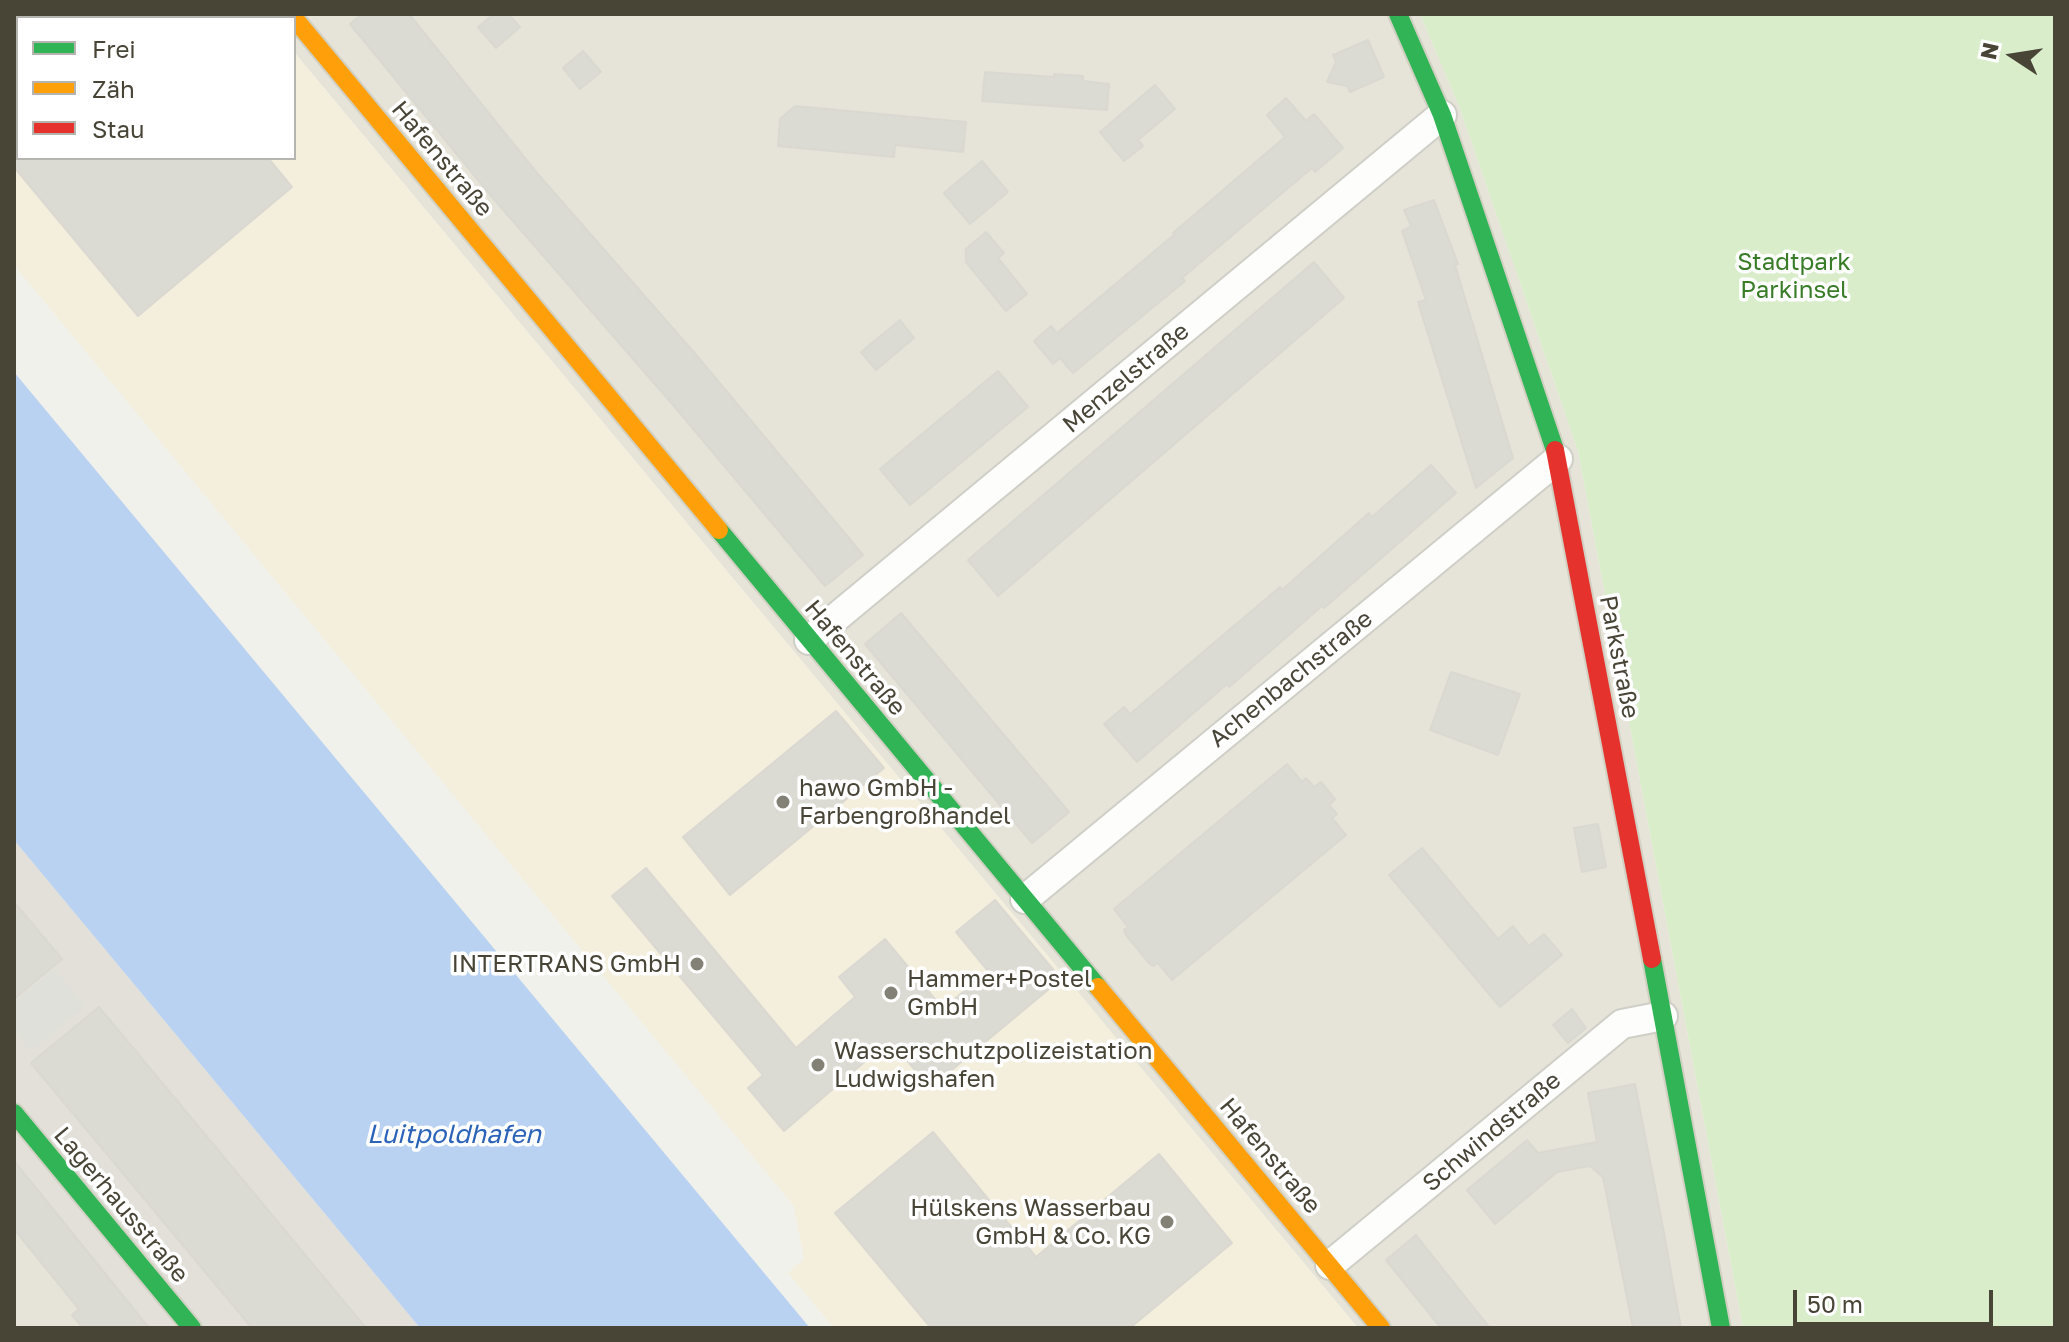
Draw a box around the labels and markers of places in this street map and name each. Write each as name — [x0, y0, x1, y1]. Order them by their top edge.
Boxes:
place label: hawo GmbH - Farbengroßhandel — [799, 774, 1011, 830]
marker: hawo GmbH - Farbengroßhandel — [774, 793, 792, 811]
place label: INTERTRANS GmbH — [452, 950, 681, 978]
marker: INTERTRANS GmbH — [688, 955, 706, 973]
place label: Hammer+Postel GmbH — [907, 965, 1092, 1021]
marker: Hammer+Postel GmbH — [882, 984, 900, 1002]
place label: Wasserschutzpolizeistation Ludwigshafen — [834, 1037, 1152, 1093]
marker: Wasserschutzpolizeistation Ludwigshafen — [809, 1056, 827, 1074]
place label: Hülskens Wasserbau GmbH & Co. KG — [910, 1194, 1151, 1250]
marker: Hülskens Wasserbau GmbH & Co. KG — [1158, 1213, 1176, 1231]

